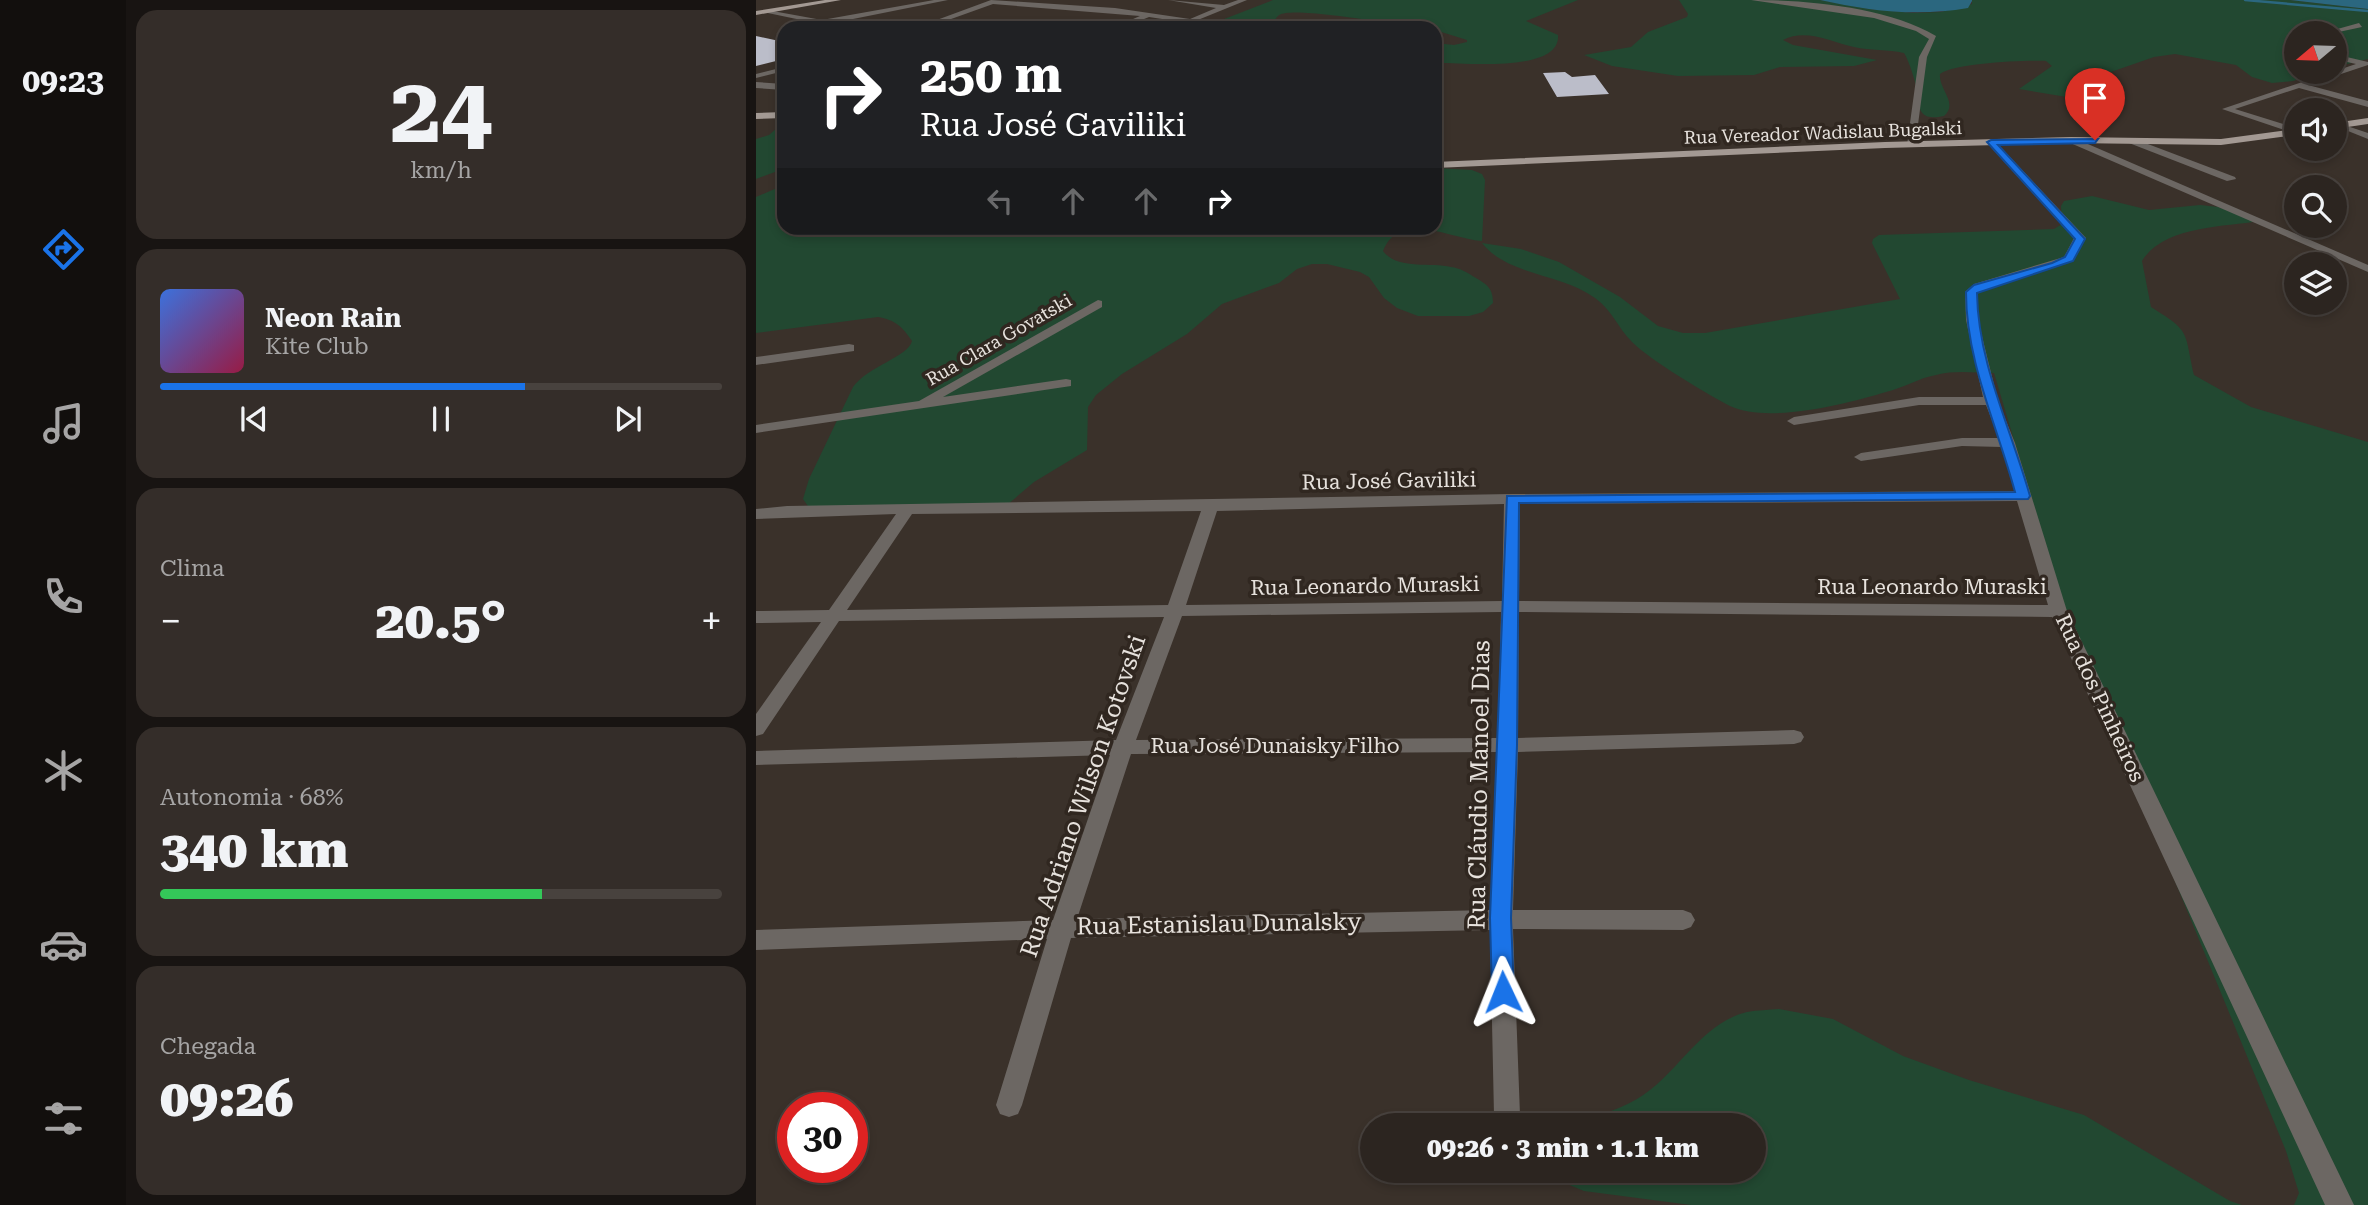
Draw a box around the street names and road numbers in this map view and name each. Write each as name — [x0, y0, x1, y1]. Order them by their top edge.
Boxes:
street label: Rua Vereador Wadislau Bugalski — [1684, 117, 1963, 148]
street label: Rua Clara Govatski — [922, 289, 1075, 390]
street label: Rua José Gaviliki — [1301, 467, 1477, 495]
street label: Rua Leonardo Muraski — [1250, 572, 1480, 600]
street label: Rua Leonardo Muraski — [1817, 575, 2047, 599]
street label: Rua dos Pinheiros — [2051, 610, 2149, 786]
street label: Rua Adriano Wilson Kotovski — [1015, 631, 1152, 961]
street label: Rua Cláudio Manoel Dias — [1462, 640, 1496, 930]
street label: Rua José Dunaisky Filho — [1150, 734, 1400, 758]
street label: Rua Estanislau Dunalsky — [1076, 907, 1363, 940]

